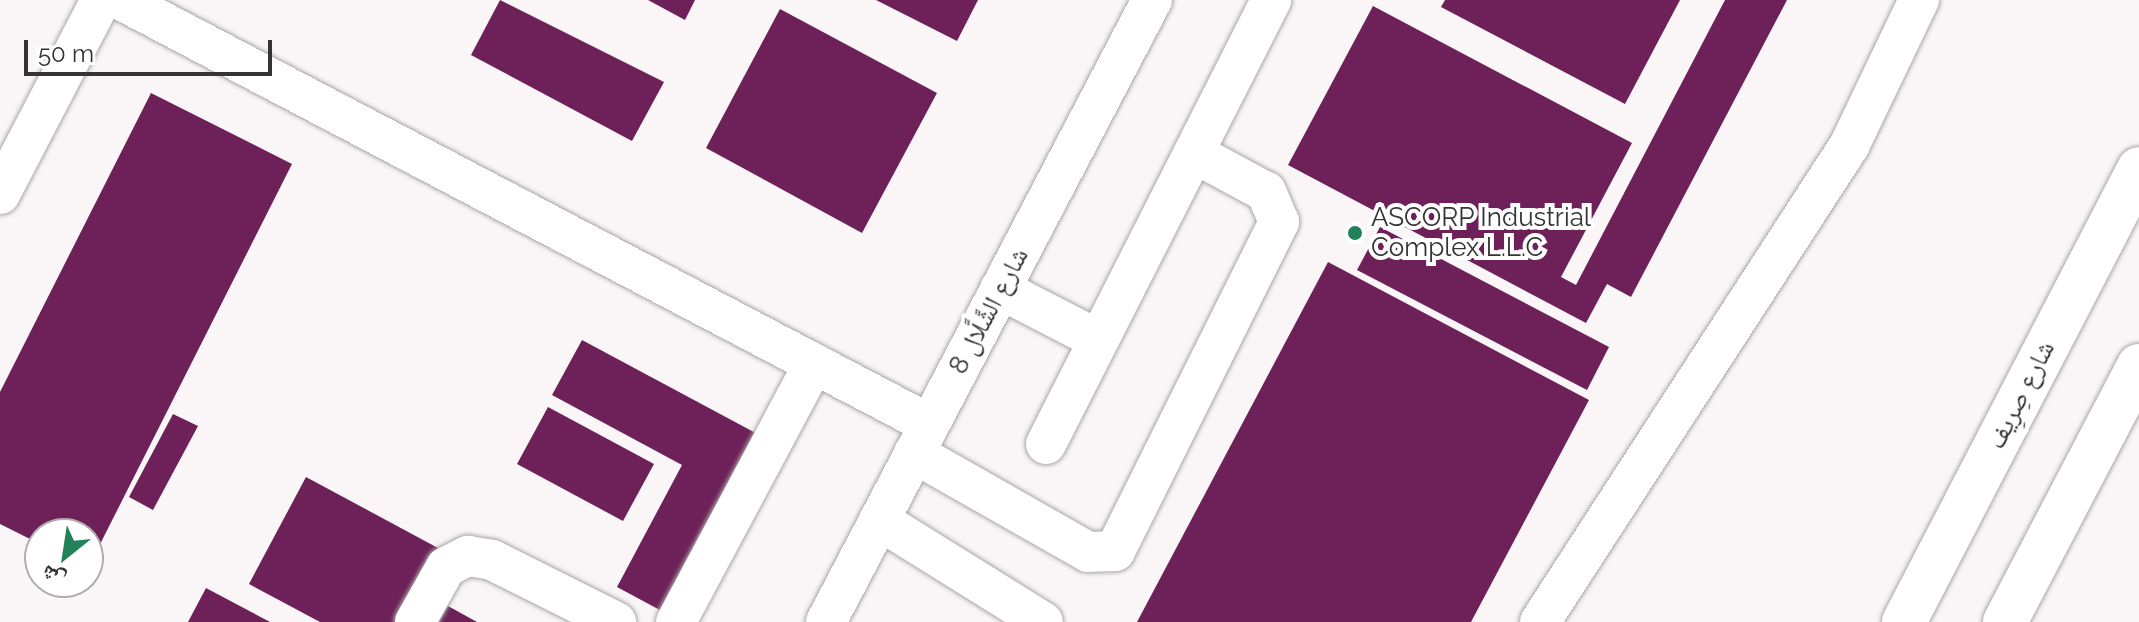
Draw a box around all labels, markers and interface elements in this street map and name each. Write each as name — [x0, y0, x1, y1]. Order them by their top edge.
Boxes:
scale bar — [28, 24, 276, 74]
text: 50 m — [38, 39, 94, 68]
place label: ASCORP Industrial Complex L.L.C — [1371, 202, 1592, 264]
marker: ASCORP Industrial Complex L.L.C — [1346, 224, 1364, 242]
street label: شارع الشَّلَّال 8 — [943, 243, 1035, 379]
street label: شارع صِرِيف — [1981, 336, 2061, 454]
north arrow — [24, 518, 104, 598]
text: ش — [36, 560, 70, 594]

